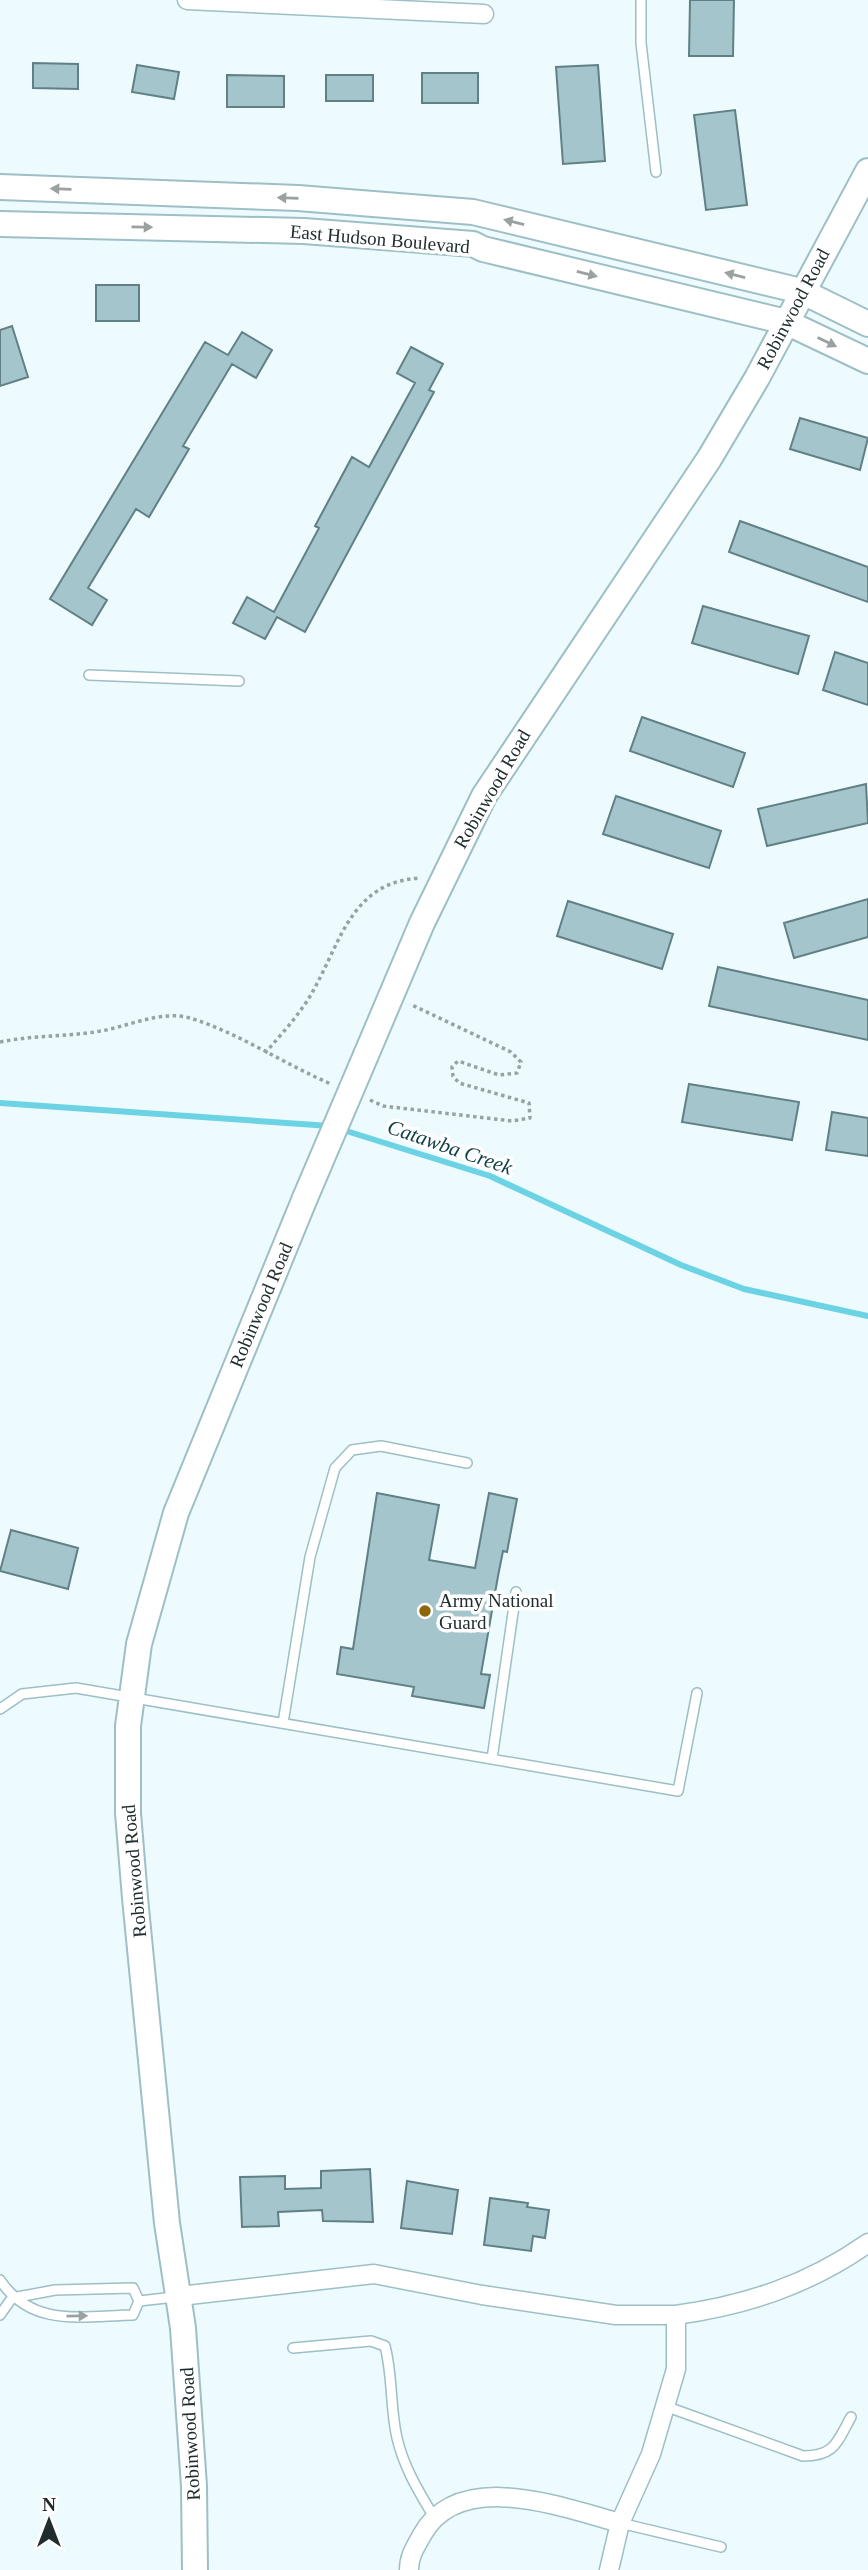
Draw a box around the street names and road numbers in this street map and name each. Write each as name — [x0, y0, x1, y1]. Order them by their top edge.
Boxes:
street label: East Hudson Boulevard — [289, 221, 471, 257]
street label: Robinwood Road — [752, 245, 834, 373]
street label: Robinwood Road — [450, 725, 535, 852]
street label: Robinwood Road — [225, 1239, 297, 1371]
street label: Robinwood Road — [118, 1803, 150, 1938]
street label: Robinwood Road — [176, 2366, 204, 2501]

